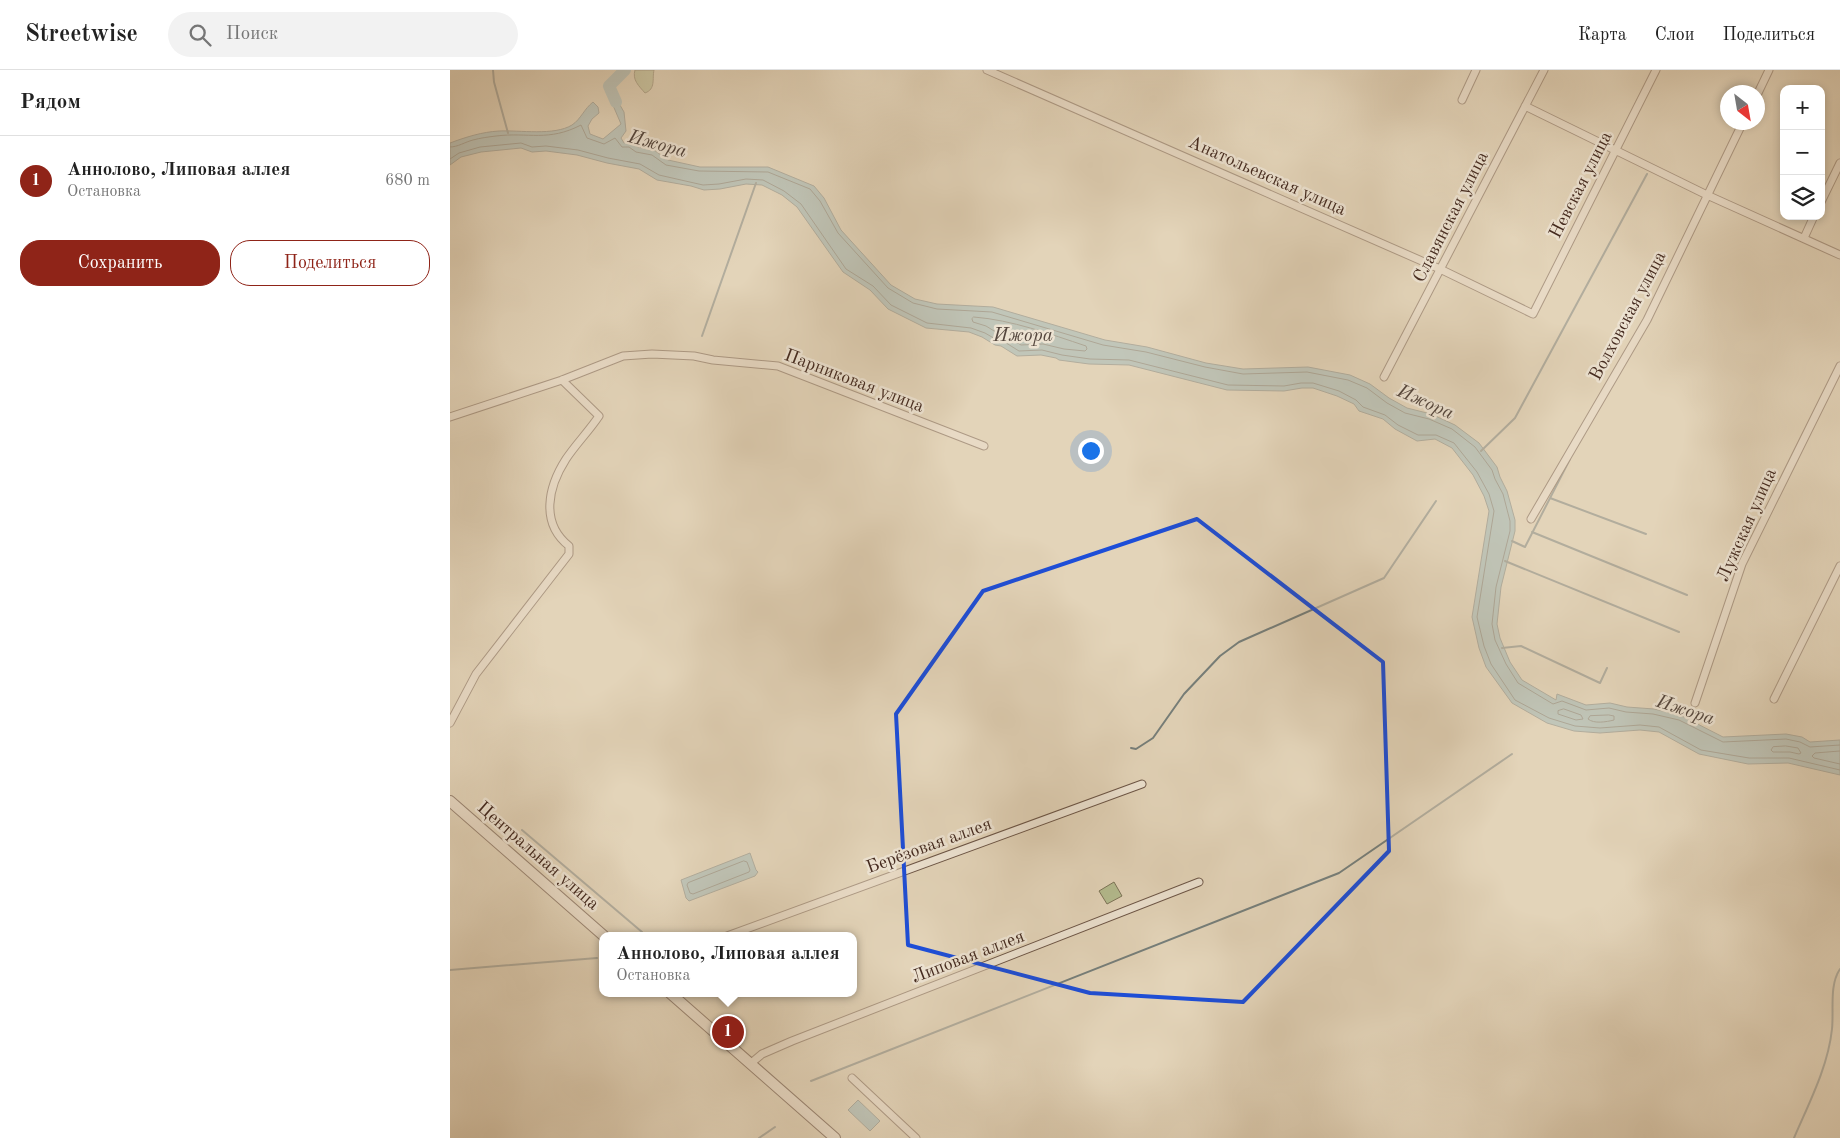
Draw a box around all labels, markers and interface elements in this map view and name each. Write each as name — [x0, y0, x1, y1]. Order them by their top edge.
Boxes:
search box — [168, 12, 518, 57]
icon: search — [186, 21, 214, 49]
text: Streetwise — [25, 23, 138, 47]
text: Поиск — [226, 25, 278, 44]
text: Карта — [1578, 26, 1627, 44]
text: Слои — [1655, 26, 1694, 44]
text: Поделиться — [1722, 26, 1815, 44]
north arrow — [1720, 85, 1765, 130]
map controls — [1780, 85, 1825, 220]
button: + — [1780, 85, 1825, 130]
text: Рядом — [20, 92, 81, 113]
water label: Ижора — [625, 128, 688, 162]
street label: Невская улица — [1546, 129, 1616, 241]
button: − — [1780, 130, 1825, 175]
street label: Анатольевская улица — [1185, 133, 1349, 219]
street label: Славянская улица — [1410, 149, 1492, 285]
text: Аннолово, Липовая аллея — [67, 161, 290, 180]
text: 1 — [31, 173, 41, 189]
text: 680 m — [385, 173, 430, 189]
button: layers — [1780, 175, 1825, 220]
text: Остановка — [67, 184, 141, 200]
button: Сохранить — [20, 240, 220, 286]
button: Поделиться — [230, 240, 430, 286]
street label: Волховская улица — [1586, 248, 1670, 383]
water label: Ижора — [992, 327, 1053, 346]
street label: Парниковая улица — [782, 346, 926, 416]
water label: Ижора — [1393, 382, 1456, 424]
your location — [1078, 438, 1104, 464]
street label: Лужская улица — [1714, 465, 1780, 584]
water label: Ижора — [1653, 692, 1716, 729]
street label: Центральная улица — [474, 798, 602, 914]
street label: Берёзовая аллея — [864, 815, 994, 877]
street label: Липовая аллея — [909, 927, 1027, 987]
popup — [599, 932, 857, 997]
text: Аннолово, Липовая аллея — [616, 945, 840, 964]
text: Остановка — [616, 968, 690, 984]
pin: 1 — [712, 1013, 744, 1051]

